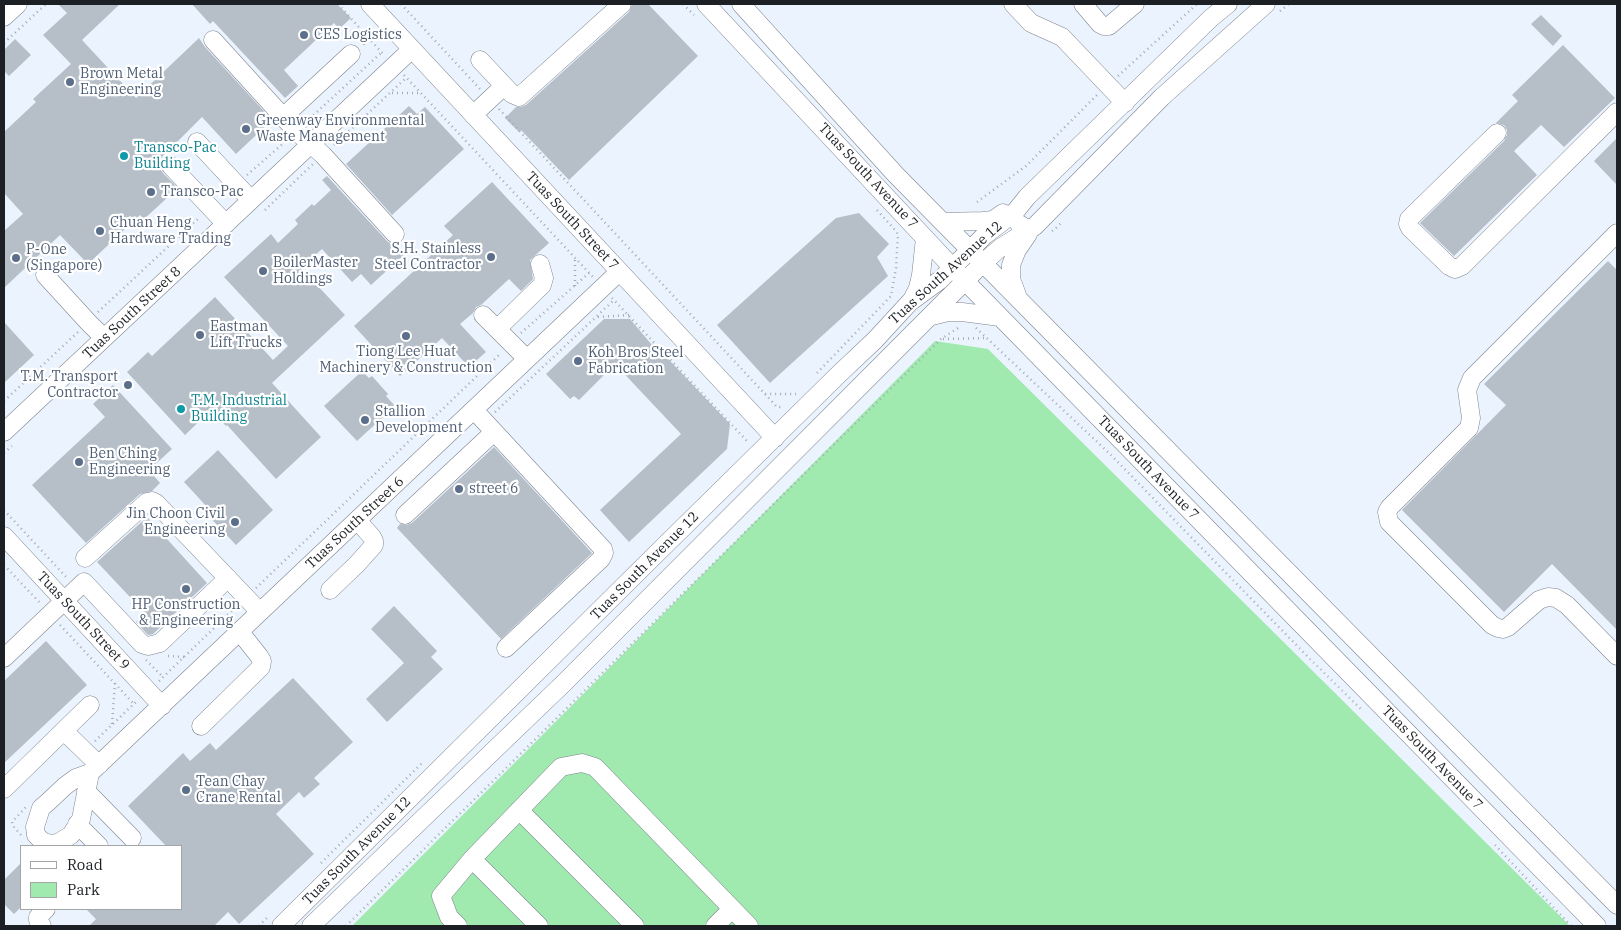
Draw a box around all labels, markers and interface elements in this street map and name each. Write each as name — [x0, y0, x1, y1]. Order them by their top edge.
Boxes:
place label: CES Logistics — [314, 27, 402, 43]
marker: CES Logistics — [298, 29, 310, 41]
place label: Brown Metal Engineering — [80, 66, 163, 98]
marker: Brown Metal Engineering — [64, 76, 76, 88]
place label: Greenway Environmental Waste Management — [256, 113, 424, 146]
street label: Tuas South Avenue 7 — [815, 120, 921, 232]
marker: Greenway Environmental Waste Management — [240, 123, 252, 135]
place label: Transco-Pac Building — [134, 140, 217, 172]
marker: Transco-Pac Building — [118, 150, 130, 162]
street label: Tuas South Street 7 — [522, 168, 622, 274]
place label: Transco-Pac — [161, 184, 244, 200]
marker: Transco-Pac — [145, 186, 157, 198]
place label: Chuan Heng Hardware Trading — [110, 215, 231, 248]
street label: Tuas South Avenue 12 — [886, 218, 1006, 328]
marker: Chuan Heng Hardware Trading — [94, 225, 106, 237]
place label: S.H. Stainless Steel Contractor — [375, 241, 481, 274]
place label: P-One (Singapore) — [26, 242, 102, 274]
marker: S.H. Stainless Steel Contractor — [485, 251, 497, 263]
marker: P-One (Singapore) — [10, 252, 22, 264]
place label: BoilerMaster Holdings — [273, 255, 358, 288]
street label: Tuas South Street 8 — [79, 263, 185, 363]
marker: BoilerMaster Holdings — [257, 265, 269, 277]
place label: Eastman Lift Trucks — [210, 319, 282, 352]
marker: Eastman Lift Trucks — [194, 329, 206, 341]
marker: Tiong Lee Huat Machinery & Construction — [400, 330, 412, 342]
place label: Tiong Lee Huat Machinery & Construction — [319, 344, 493, 377]
place label: Koh Bros Steel Fabrication — [588, 345, 683, 378]
marker: Koh Bros Steel Fabrication — [572, 355, 584, 367]
place label: T.M. Transport Contractor — [21, 369, 118, 402]
marker: T.M. Transport Contractor — [122, 379, 134, 391]
place label: T.M. Industrial Building — [191, 393, 287, 426]
marker: T.M. Industrial Building — [175, 403, 187, 415]
place label: Stallion Development — [375, 404, 463, 437]
street label: Tuas South Avenue 7 — [1094, 413, 1202, 523]
marker: Stallion Development — [359, 414, 371, 426]
place label: Ben Ching Engineering — [89, 446, 170, 478]
marker: Ben Ching Engineering — [73, 456, 85, 468]
street label: Tuas South Street 6 — [302, 473, 408, 573]
place label: street 6 — [469, 481, 518, 497]
marker: street 6 — [453, 483, 465, 495]
place label: Jin Choon Civil Engineering — [126, 506, 225, 538]
street label: Tuas South Avenue 12 — [587, 508, 703, 624]
marker: Jin Choon Civil Engineering — [229, 516, 241, 528]
street label: Tuas South Street 9 — [33, 568, 133, 674]
marker: HP Construction & Engineering — [180, 583, 192, 595]
place label: HP Construction & Engineering — [131, 597, 241, 630]
street label: Tuas South Avenue 7 — [1378, 703, 1486, 813]
place label: Tean Chay Crane Rental — [196, 774, 281, 806]
marker: Tean Chay Crane Rental — [180, 784, 192, 796]
street label: Tuas South Avenue 12 — [299, 793, 415, 909]
legend — [20, 845, 182, 910]
text: Road — [67, 855, 103, 874]
text: Park — [67, 880, 100, 899]

